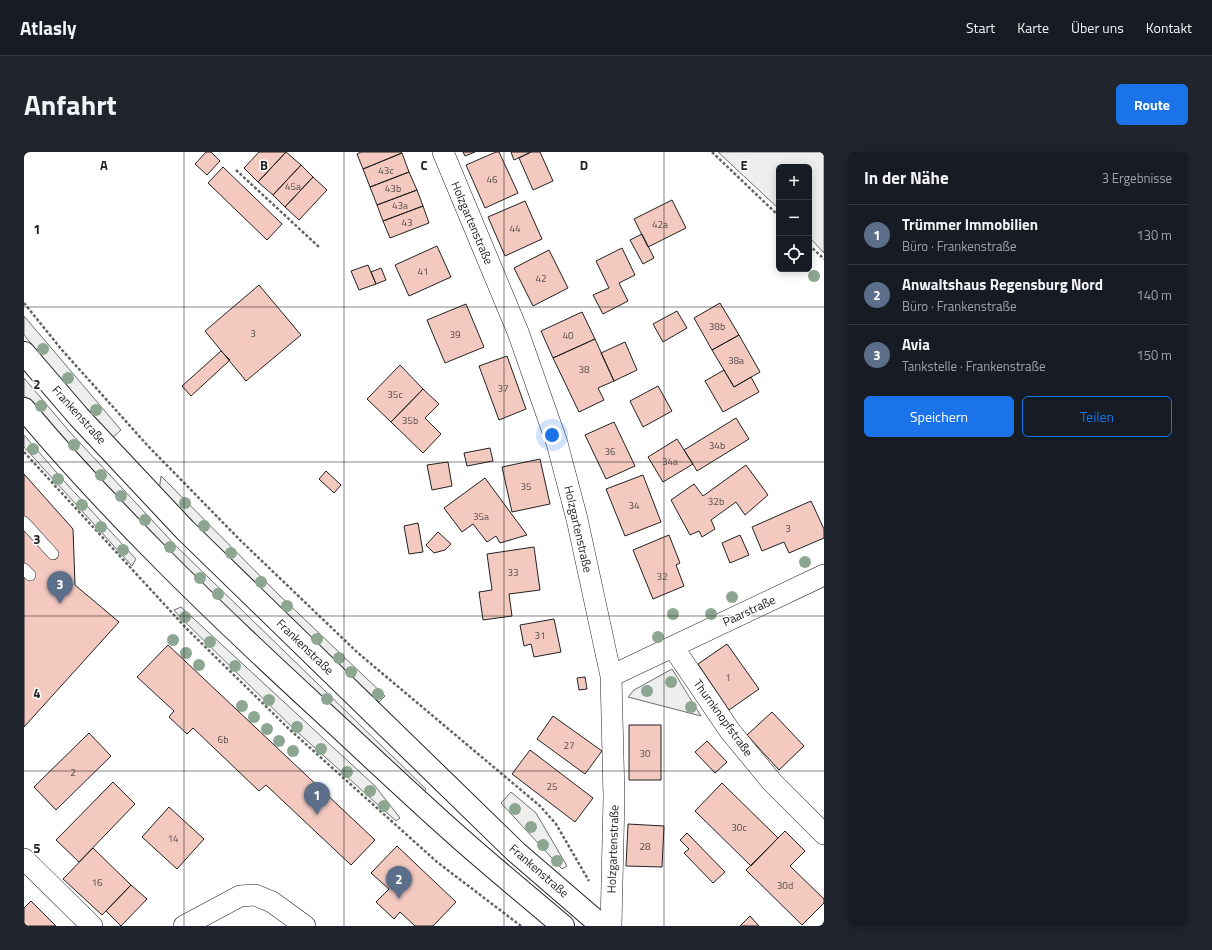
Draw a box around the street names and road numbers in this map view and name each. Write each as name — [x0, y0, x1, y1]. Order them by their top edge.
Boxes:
street label: Holzgartenstraße — [446, 178, 499, 267]
street label: Frankenstraße — [48, 381, 111, 448]
street label: Holzgartenstraße — [559, 484, 598, 574]
street label: Paarstraße — [719, 590, 778, 631]
street label: Frankenstraße — [272, 614, 338, 679]
street label: Thurnknopfstraße — [689, 675, 758, 760]
street label: Holzgartenstraße — [601, 804, 624, 894]
street label: Frankenstraße — [505, 839, 573, 902]

